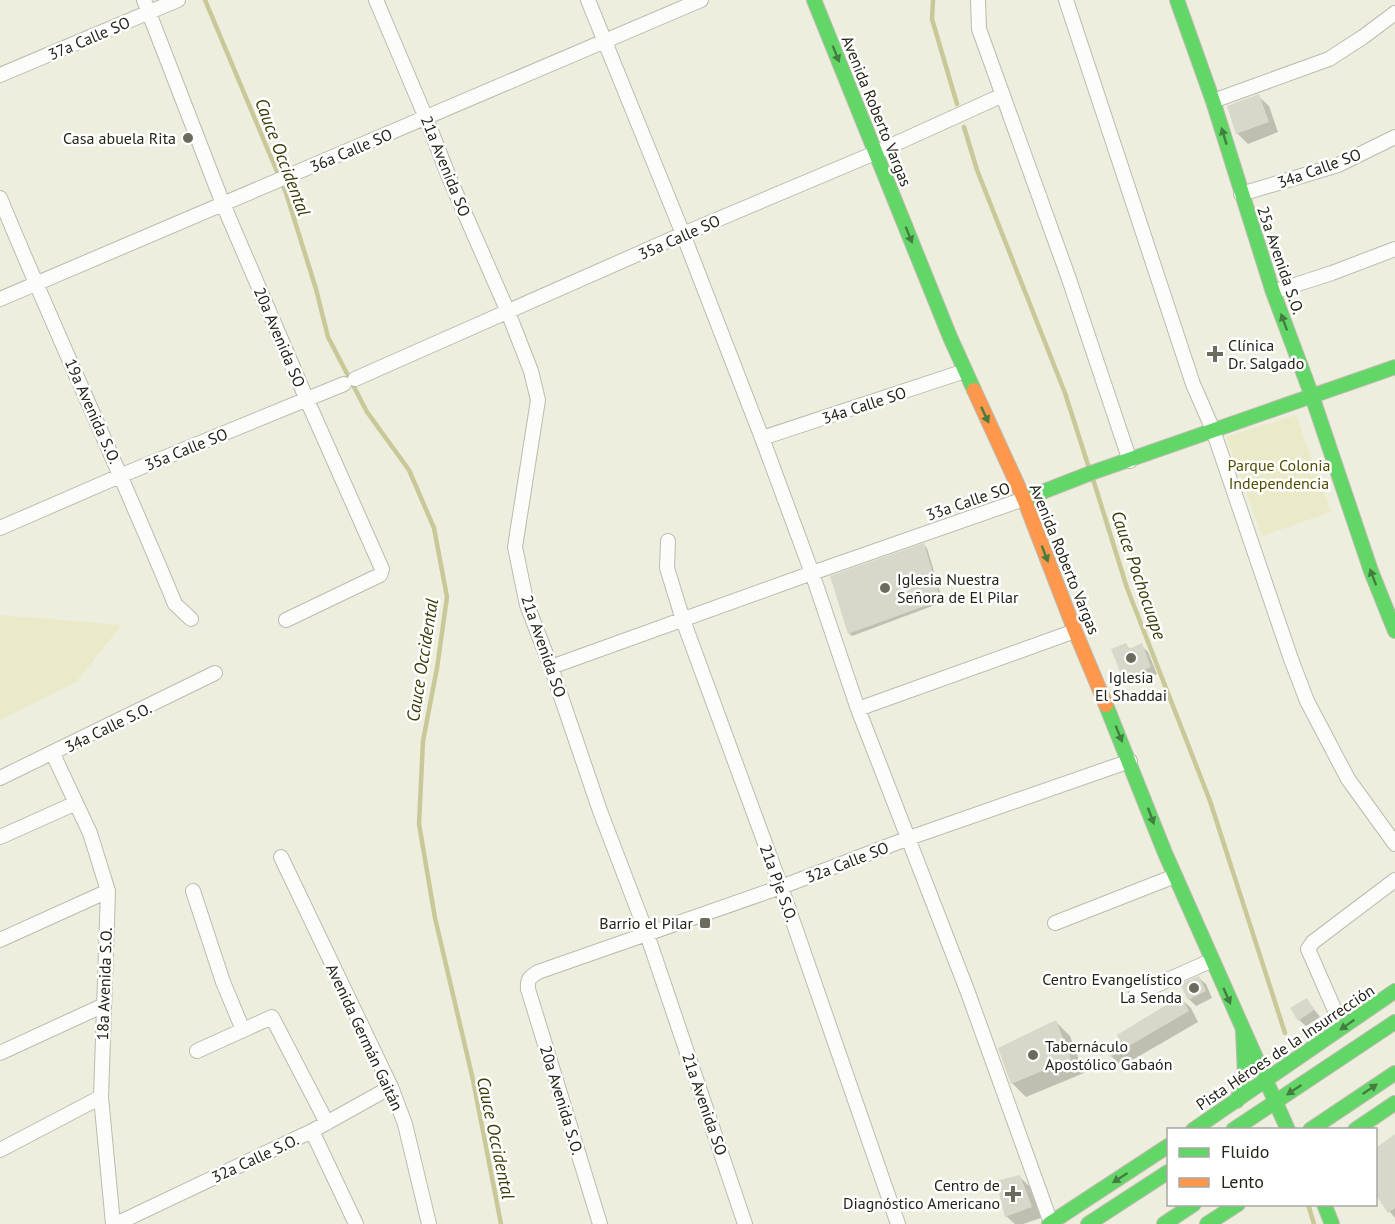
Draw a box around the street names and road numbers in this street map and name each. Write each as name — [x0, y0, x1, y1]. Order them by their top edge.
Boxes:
street label: 37a Calle SO — [45, 12, 133, 64]
street label: Avenida Roberto Vargas — [838, 33, 917, 190]
street label: 21a Avenida SO — [417, 113, 475, 219]
street label: 36a Calle SO — [307, 124, 395, 176]
street label: 34a Calle SO — [1274, 144, 1364, 192]
street label: 25a Avenida S.O. — [1253, 203, 1309, 317]
street label: 35a Calle SO — [635, 210, 723, 264]
street label: 20a Avenida SO — [250, 284, 310, 390]
street label: 19a Avenida S.O. — [61, 355, 125, 467]
street label: 34a Calle SO — [819, 382, 909, 428]
street label: 35a Calle SO — [142, 423, 230, 475]
street label: 33a Calle SO — [923, 477, 1013, 525]
street label: Avenida Roberto Vargas — [1026, 481, 1105, 638]
street label: 21a Avenida SO — [517, 592, 571, 700]
street label: 34a Calle S.O. — [61, 697, 155, 757]
street label: 32a Calle SO — [803, 837, 892, 887]
street label: 21a Pje S.O. — [756, 841, 802, 925]
street label: 18a Avenida S.O. — [92, 927, 116, 1041]
street label: Avenida Germán Gaitán — [322, 960, 408, 1114]
street label: Pista Héroes de la Insurrección — [1192, 980, 1378, 1114]
street label: 20a Avenida S.O. — [536, 1043, 588, 1157]
street label: 21a Avenida SO — [678, 1050, 732, 1158]
street label: 32a Calle S.O. — [208, 1129, 302, 1187]

